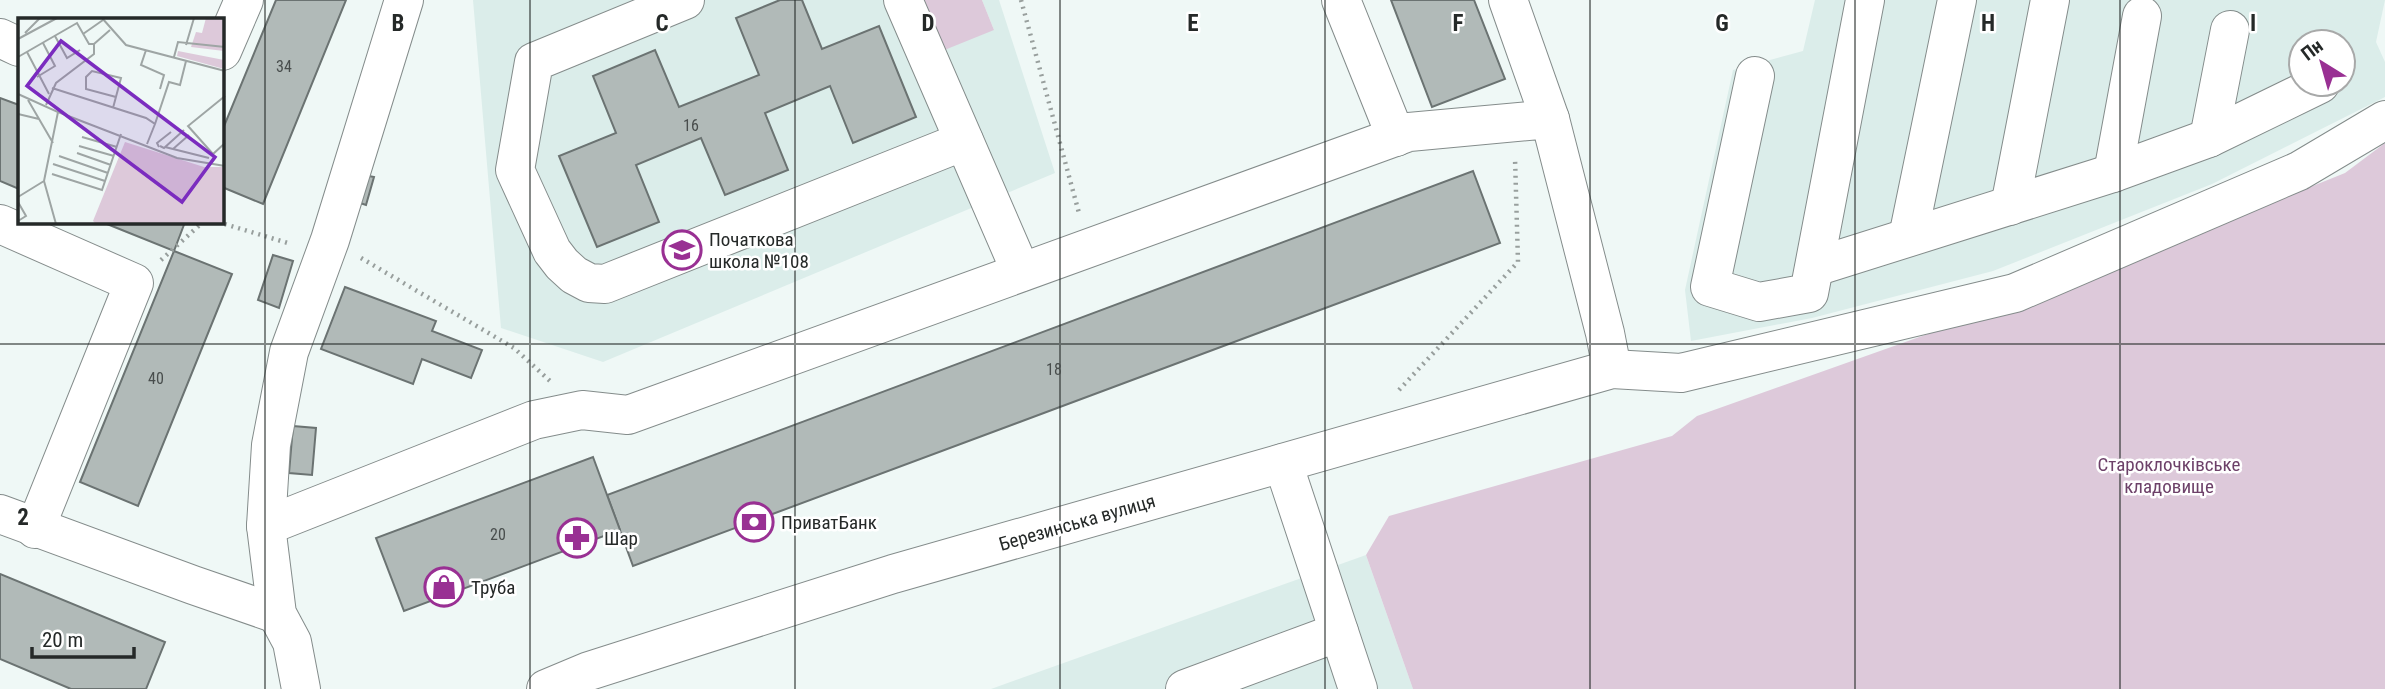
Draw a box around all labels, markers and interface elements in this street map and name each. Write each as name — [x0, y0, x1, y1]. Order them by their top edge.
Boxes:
text: B — [392, 10, 404, 37]
text: C — [655, 10, 669, 37]
text: D — [922, 10, 935, 37]
text: E — [1187, 10, 1199, 37]
text: F — [1453, 10, 1464, 37]
text: G — [1715, 10, 1729, 37]
text: H — [1981, 10, 1995, 37]
text: I — [2250, 10, 2256, 37]
inset map — [18, 18, 224, 224]
north arrow — [2287, 28, 2357, 98]
text: Пн — [2297, 34, 2327, 65]
house number: 34 — [276, 57, 292, 76]
house number: 16 — [683, 116, 699, 135]
place label: Початкова школа №108 — [709, 228, 809, 273]
school or university icon: Початкова школа №108 — [661, 229, 703, 271]
house number: 18 — [1046, 360, 1062, 379]
house number: 40 — [148, 369, 164, 388]
park label: Староклочківське кладовище — [2097, 453, 2241, 498]
street label: Березинська вулиця — [996, 489, 1158, 556]
bank icon: ПриватБанк — [733, 501, 775, 543]
text: 2 — [17, 504, 29, 531]
place label: ПриватБанк — [781, 511, 877, 534]
pharmacy icon: Шар — [556, 517, 598, 559]
house number: 20 — [490, 525, 506, 544]
place label: Шар — [604, 527, 638, 550]
shop icon: Труба — [423, 566, 465, 608]
place label: Труба — [471, 576, 515, 599]
scale bar — [32, 616, 133, 660]
text: 20 m — [42, 628, 83, 652]

